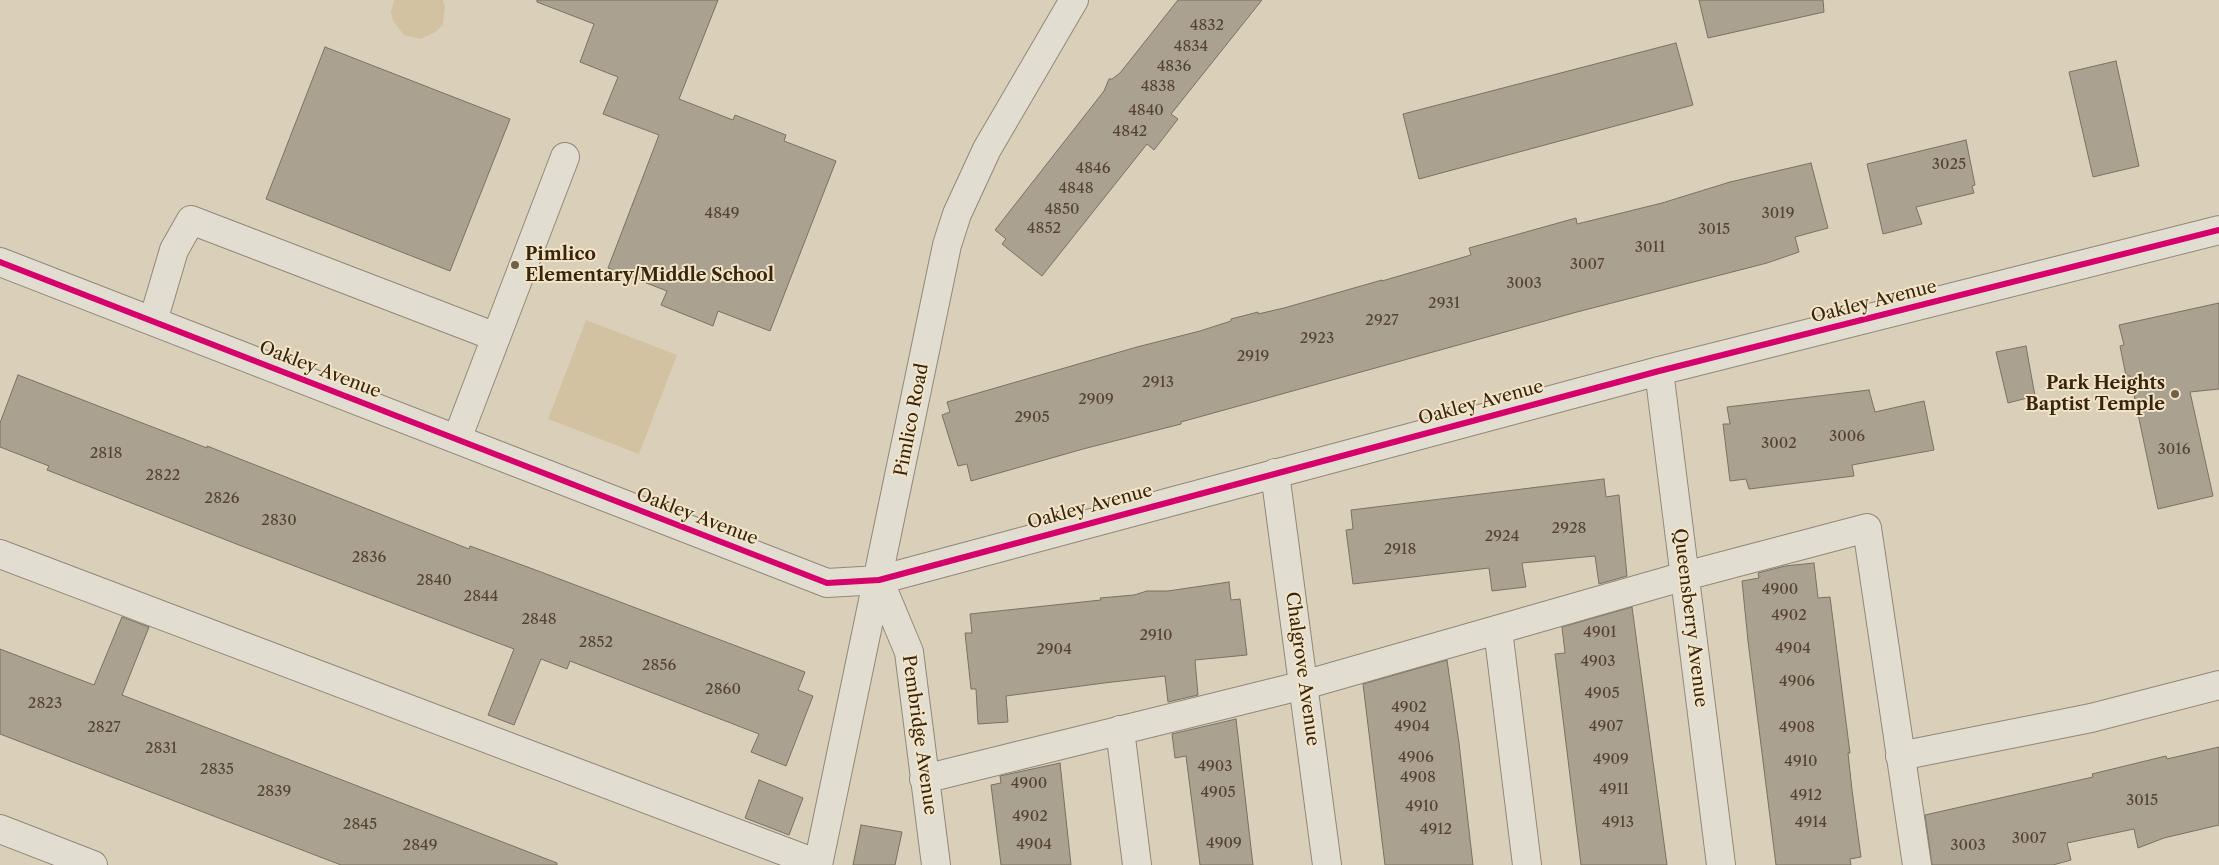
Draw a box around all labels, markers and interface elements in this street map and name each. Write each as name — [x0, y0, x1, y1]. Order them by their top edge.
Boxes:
house number: 4832 — [1190, 17, 1224, 35]
house number: 4834 — [1174, 38, 1208, 56]
house number: 4836 — [1157, 58, 1191, 76]
house number: 4838 — [1141, 78, 1175, 96]
house number: 4840 — [1128, 102, 1164, 120]
house number: 4842 — [1113, 123, 1147, 141]
house number: 3025 — [1932, 156, 1966, 174]
house number: 4846 — [1075, 160, 1111, 178]
house number: 4848 — [1058, 180, 1094, 198]
house number: 4850 — [1044, 201, 1080, 219]
house number: 4849 — [704, 205, 740, 223]
house number: 3019 — [1762, 205, 1794, 223]
house number: 4852 — [1027, 220, 1061, 238]
house number: 3015 — [1698, 221, 1730, 239]
house number: 3011 — [1635, 239, 1665, 257]
place label: Pimlico Elementary/Middle School — [525, 244, 774, 286]
house number: 3007 — [1570, 256, 1604, 274]
marker: Pimlico Elementary/Middle School — [509, 259, 521, 271]
house number: 3003 — [1506, 275, 1542, 293]
street label: Oakley Avenue — [1809, 276, 1939, 328]
house number: 2931 — [1428, 295, 1460, 313]
house number: 2927 — [1365, 312, 1399, 330]
house number: 2923 — [1300, 330, 1334, 348]
street label: Oakley Avenue — [256, 337, 384, 403]
house number: 2919 — [1237, 348, 1269, 366]
street label: Pimlico Road — [890, 362, 934, 478]
place label: Park Heights Baptist Temple — [2025, 373, 2165, 416]
house number: 2913 — [1142, 374, 1174, 392]
street label: Oakley Avenue — [1416, 376, 1546, 430]
marker: Park Heights Baptist Temple — [2169, 388, 2181, 400]
house number: 2909 — [1078, 391, 1114, 409]
house number: 2905 — [1014, 409, 1050, 427]
house number: 3006 — [1829, 428, 1865, 446]
house number: 3002 — [1761, 435, 1797, 453]
house number: 3016 — [2158, 441, 2190, 459]
house number: 2818 — [90, 445, 122, 463]
house number: 2822 — [146, 467, 180, 485]
street label: Oakley Avenue — [1025, 480, 1155, 534]
street label: Oakley Avenue — [633, 484, 761, 550]
house number: 2826 — [205, 490, 239, 508]
house number: 2830 — [261, 512, 297, 530]
house number: 2928 — [1552, 520, 1586, 538]
street label: Queensberry Avenue — [1668, 527, 1712, 709]
house number: 2924 — [1485, 528, 1519, 546]
house number: 2918 — [1384, 541, 1416, 559]
house number: 2836 — [352, 549, 386, 567]
house number: 2840 — [416, 572, 452, 590]
house number: 4900 — [1762, 581, 1798, 599]
house number: 2844 — [464, 588, 498, 606]
street label: Chalgrove Avenue — [1280, 591, 1324, 747]
house number: 4902 — [1771, 607, 1807, 625]
house number: 2848 — [521, 611, 557, 629]
house number: 4901 — [1583, 624, 1617, 642]
house number: 2910 — [1139, 627, 1173, 645]
house number: 2852 — [579, 634, 613, 652]
house number: 4904 — [1775, 640, 1811, 658]
house number: 2904 — [1036, 641, 1072, 659]
house number: 4903 — [1580, 653, 1616, 671]
street label: Pembridge Avenue — [897, 654, 941, 816]
house number: 2856 — [642, 657, 676, 675]
house number: 4906 — [1779, 673, 1815, 691]
house number: 2860 — [705, 681, 741, 699]
house number: 4905 — [1584, 685, 1620, 703]
house number: 2823 — [28, 695, 62, 713]
house number: 4902 — [1391, 699, 1427, 717]
house number: 4904 — [1394, 718, 1430, 736]
house number: 4907 — [1589, 718, 1623, 736]
house number: 2827 — [87, 719, 121, 737]
house number: 4908 — [1779, 719, 1815, 737]
house number: 2831 — [145, 740, 177, 758]
house number: 4906 — [1398, 749, 1434, 767]
house number: 4909 — [1593, 751, 1629, 769]
house number: 4910 — [1784, 753, 1818, 771]
house number: 4903 — [1197, 758, 1233, 776]
house number: 2835 — [200, 761, 234, 779]
house number: 4908 — [1400, 769, 1436, 787]
house number: 4900 — [1011, 775, 1047, 793]
house number: 4911 — [1599, 781, 1629, 799]
house number: 2839 — [257, 783, 291, 801]
house number: 4905 — [1200, 784, 1236, 802]
house number: 4912 — [1790, 787, 1822, 805]
house number: 3015 — [2126, 792, 2158, 810]
house number: 4910 — [1405, 798, 1439, 816]
house number: 4902 — [1012, 808, 1048, 826]
house number: 4913 — [1602, 814, 1634, 832]
house number: 4914 — [1795, 814, 1827, 832]
house number: 2845 — [343, 816, 377, 834]
house number: 4912 — [1420, 821, 1452, 839]
house number: 3007 — [2012, 830, 2046, 848]
house number: 4909 — [1206, 835, 1242, 853]
house number: 4904 — [1016, 836, 1052, 854]
house number: 2849 — [403, 837, 437, 855]
house number: 3003 — [1950, 837, 1986, 855]

